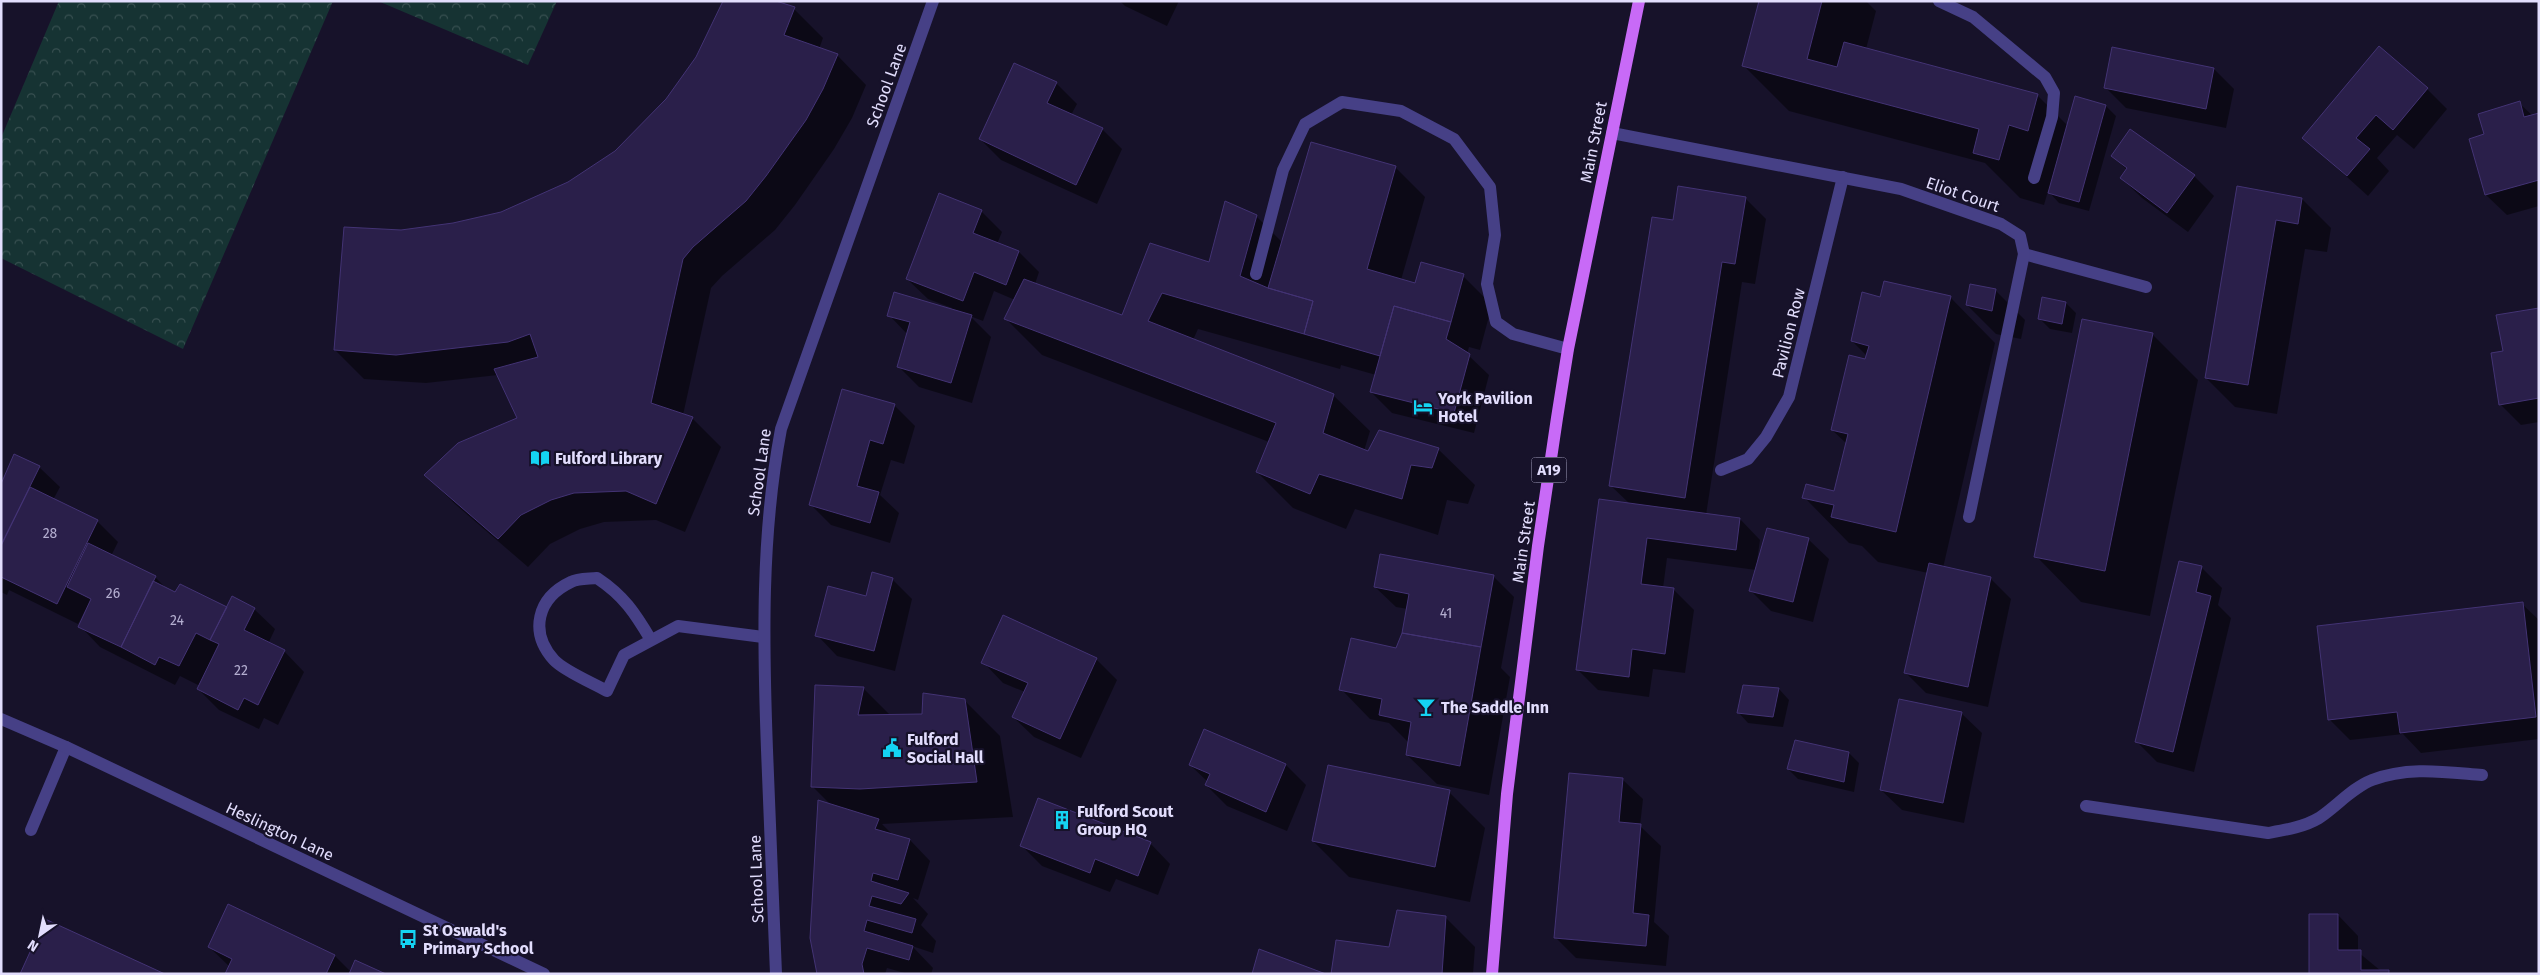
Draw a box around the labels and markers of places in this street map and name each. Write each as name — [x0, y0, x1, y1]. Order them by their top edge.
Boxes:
place label: York Pavilion Hotel — [1437, 389, 1533, 426]
hotel icon: York Pavilion Hotel — [1412, 396, 1434, 418]
library icon: Fulford Library — [529, 447, 551, 469]
place label: Fulford Library — [555, 449, 663, 468]
bar icon: The Saddle Inn — [1415, 696, 1437, 718]
place label: The Saddle Inn — [1441, 698, 1549, 717]
place label: Fulford Social Hall — [907, 730, 984, 767]
public building icon: Fulford Social Hall — [881, 737, 903, 759]
place label: Fulford Scout Group HQ — [1077, 802, 1174, 839]
building icon: Fulford Scout Group HQ — [1051, 809, 1073, 831]
place label: St Oswald's Primary School — [423, 921, 534, 958]
bus stop icon: St Oswald's Primary School — [397, 928, 419, 950]

